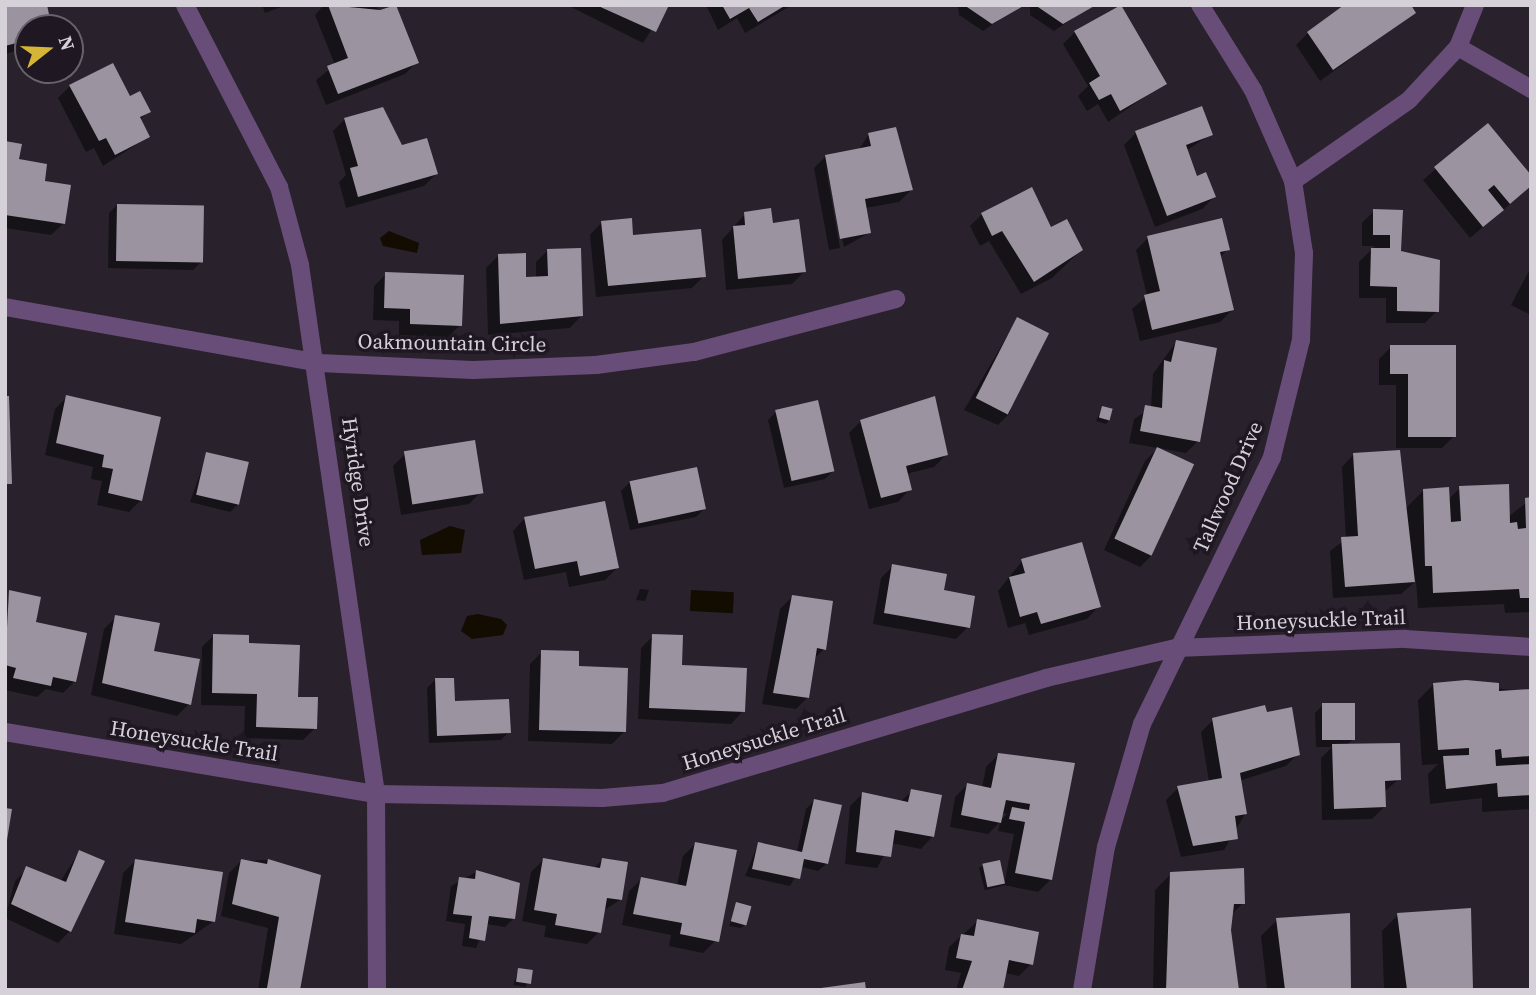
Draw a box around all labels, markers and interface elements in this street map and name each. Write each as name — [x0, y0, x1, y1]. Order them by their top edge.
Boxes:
north arrow — [14, 14, 84, 84]
text: N — [53, 33, 82, 54]
street label: Oakmountain Circle — [357, 329, 547, 357]
street label: Hyridge Drive — [336, 416, 380, 548]
street label: Tallwood Drive — [1188, 418, 1268, 556]
street label: Honeysuckle Trail — [1236, 604, 1406, 636]
street label: Honeysuckle Trail — [679, 702, 849, 776]
street label: Honeysuckle Trail — [108, 715, 280, 767]

